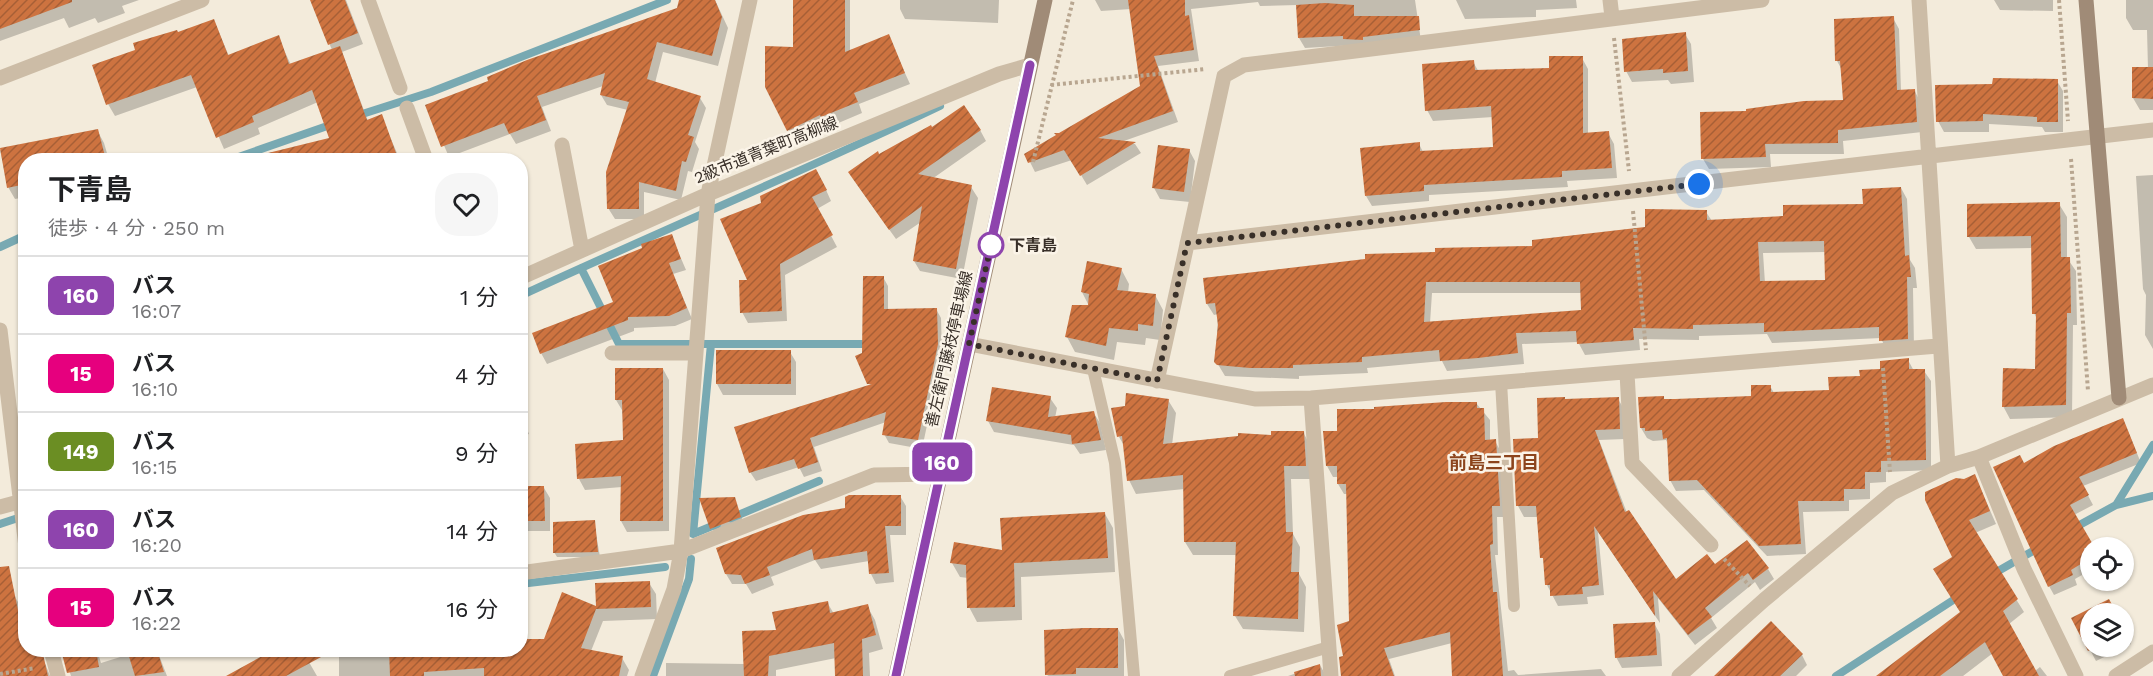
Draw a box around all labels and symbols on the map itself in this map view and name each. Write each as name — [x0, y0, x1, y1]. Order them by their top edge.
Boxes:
street label: 2級市道青葉町高柳線 — [691, 112, 841, 188]
your location — [1684, 169, 1714, 199]
marker: 下青島 — [978, 232, 1004, 258]
place label: 下青島 — [1009, 236, 1057, 255]
street label: 善左衛門藤枝停車場線 — [922, 269, 976, 429]
line badge: 160 — [908, 442, 976, 482]
district label: 前島三丁目 — [1449, 452, 1539, 473]

